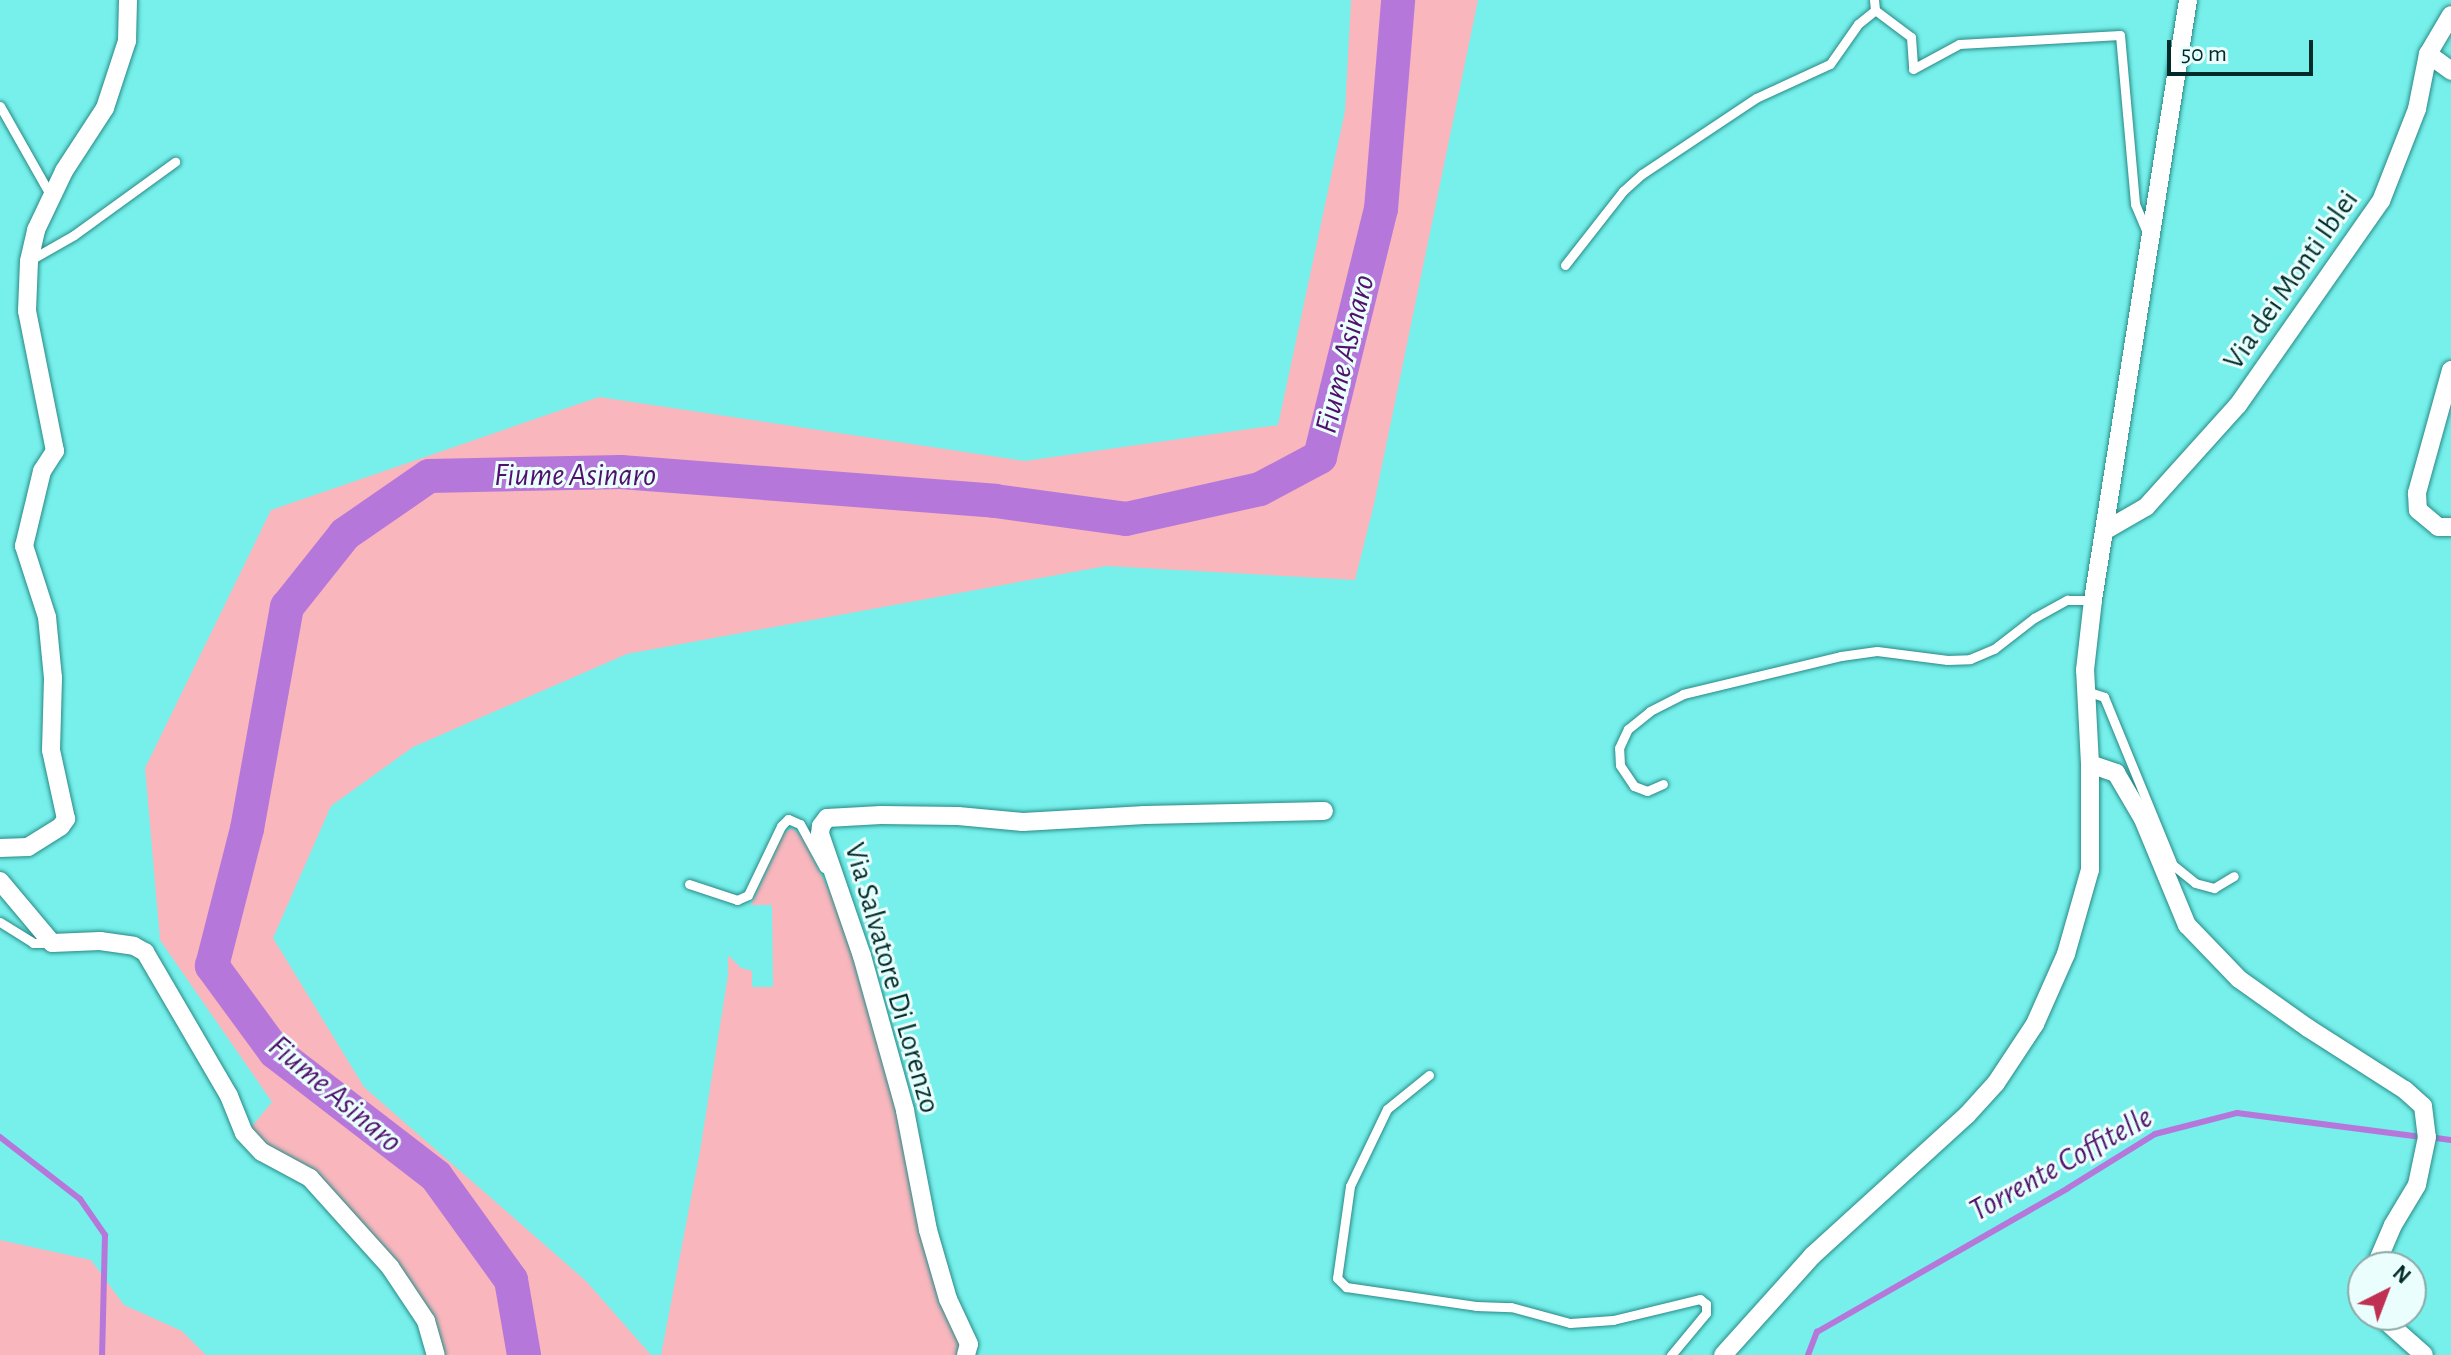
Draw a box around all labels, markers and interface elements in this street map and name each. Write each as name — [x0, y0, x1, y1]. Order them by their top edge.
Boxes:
scale bar — [2171, 24, 2317, 74]
text: 50 m — [2181, 42, 2227, 66]
street label: Via dei Monti Iblei — [2216, 183, 2366, 377]
water label: Fiume Asinaro — [1307, 271, 1383, 437]
water label: Fiume Asinaro — [494, 456, 656, 494]
street label: Via Salvatore Di Lorenzo — [836, 839, 948, 1117]
water label: Fiume Asinaro — [261, 1027, 409, 1161]
water label: Torrente Coffitelle — [1963, 1098, 2159, 1230]
north arrow — [2347, 1251, 2427, 1331]
text: N — [2389, 1261, 2415, 1288]

